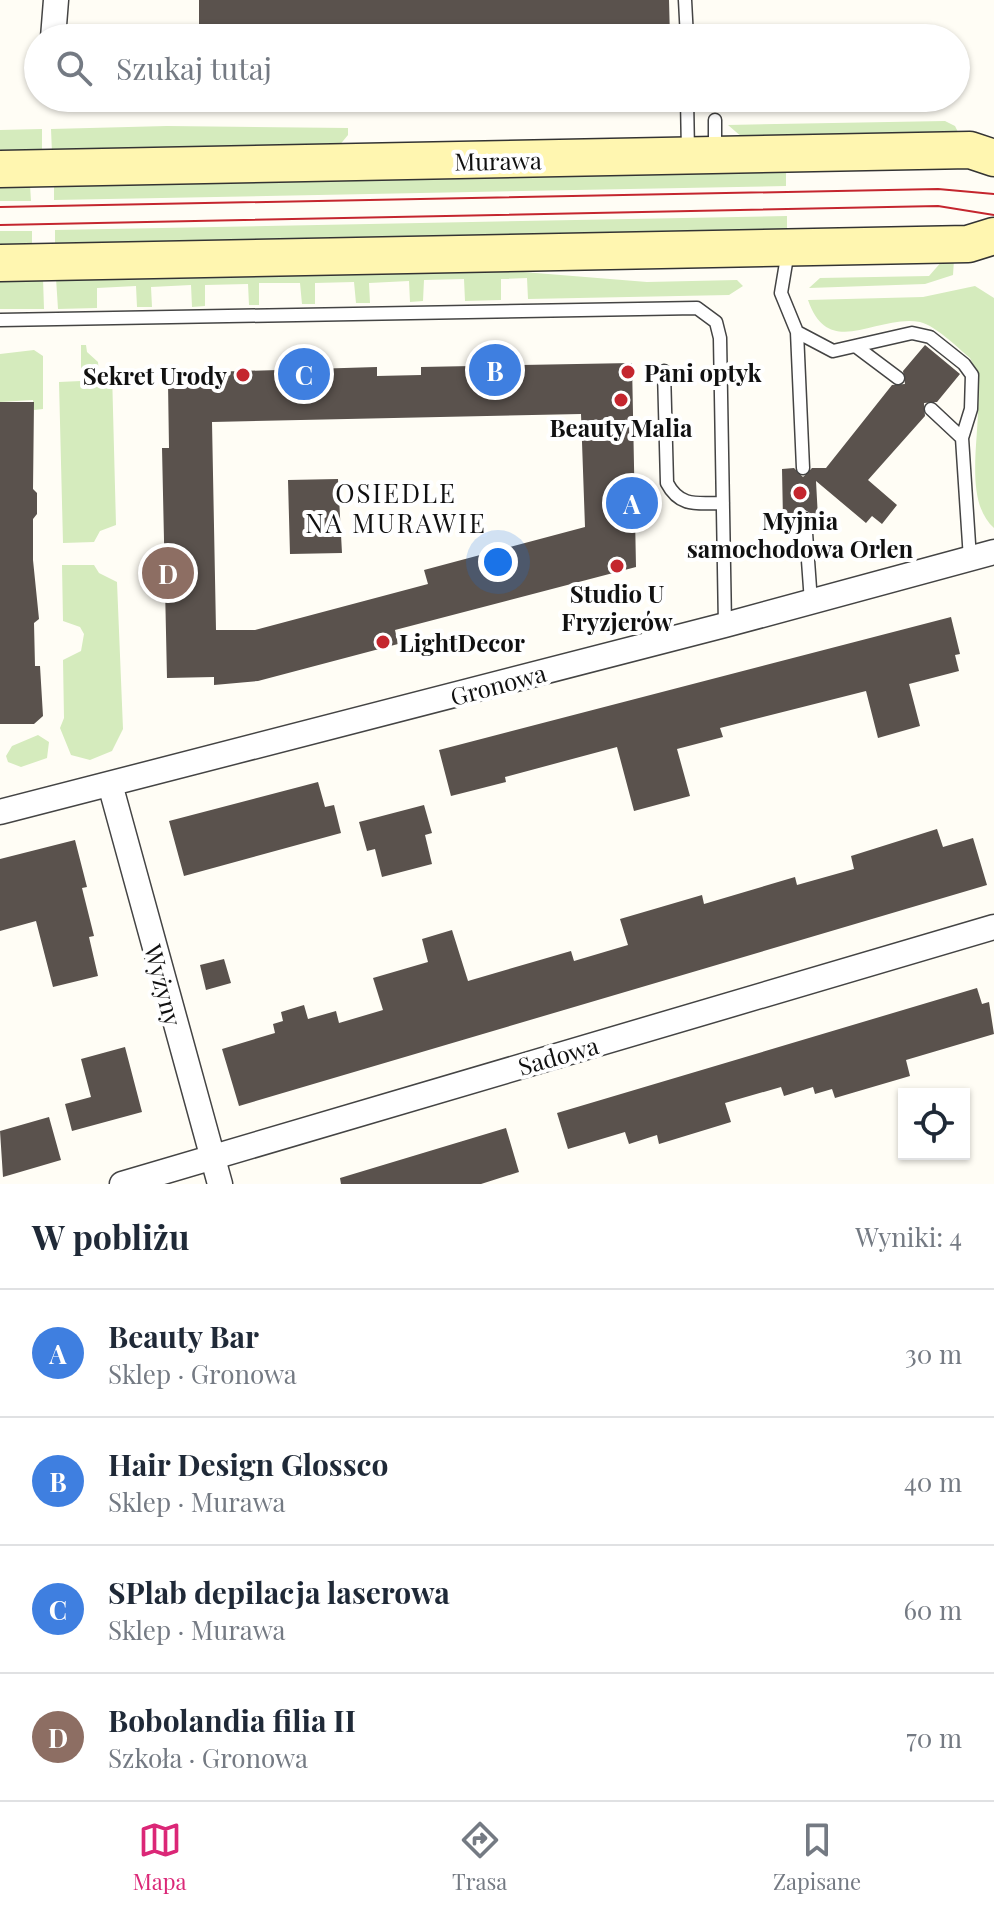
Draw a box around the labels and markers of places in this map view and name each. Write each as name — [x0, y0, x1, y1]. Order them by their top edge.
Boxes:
pin: B — [469, 340, 521, 400]
pin: C — [278, 344, 330, 404]
place label: Pani optyk — [644, 356, 763, 388]
place label: Sekret Urody — [83, 359, 228, 391]
marker: Pani optyk — [619, 363, 637, 381]
marker: Sekret Urody — [234, 366, 252, 384]
marker: Beauty Malia — [612, 391, 630, 409]
place label: Beauty Malia — [549, 411, 693, 443]
pin: A — [606, 473, 658, 533]
marker: Myjnia samochodowa Orlen — [791, 484, 809, 502]
place label: Myjnia samochodowa Orlen — [687, 504, 914, 564]
pin: D — [142, 543, 194, 603]
marker: Studio U Fryzjerów — [608, 557, 626, 575]
place label: Studio U Fryzjerów — [561, 577, 673, 637]
place label: LightDecor — [399, 626, 526, 658]
marker: LightDecor — [374, 633, 392, 651]

